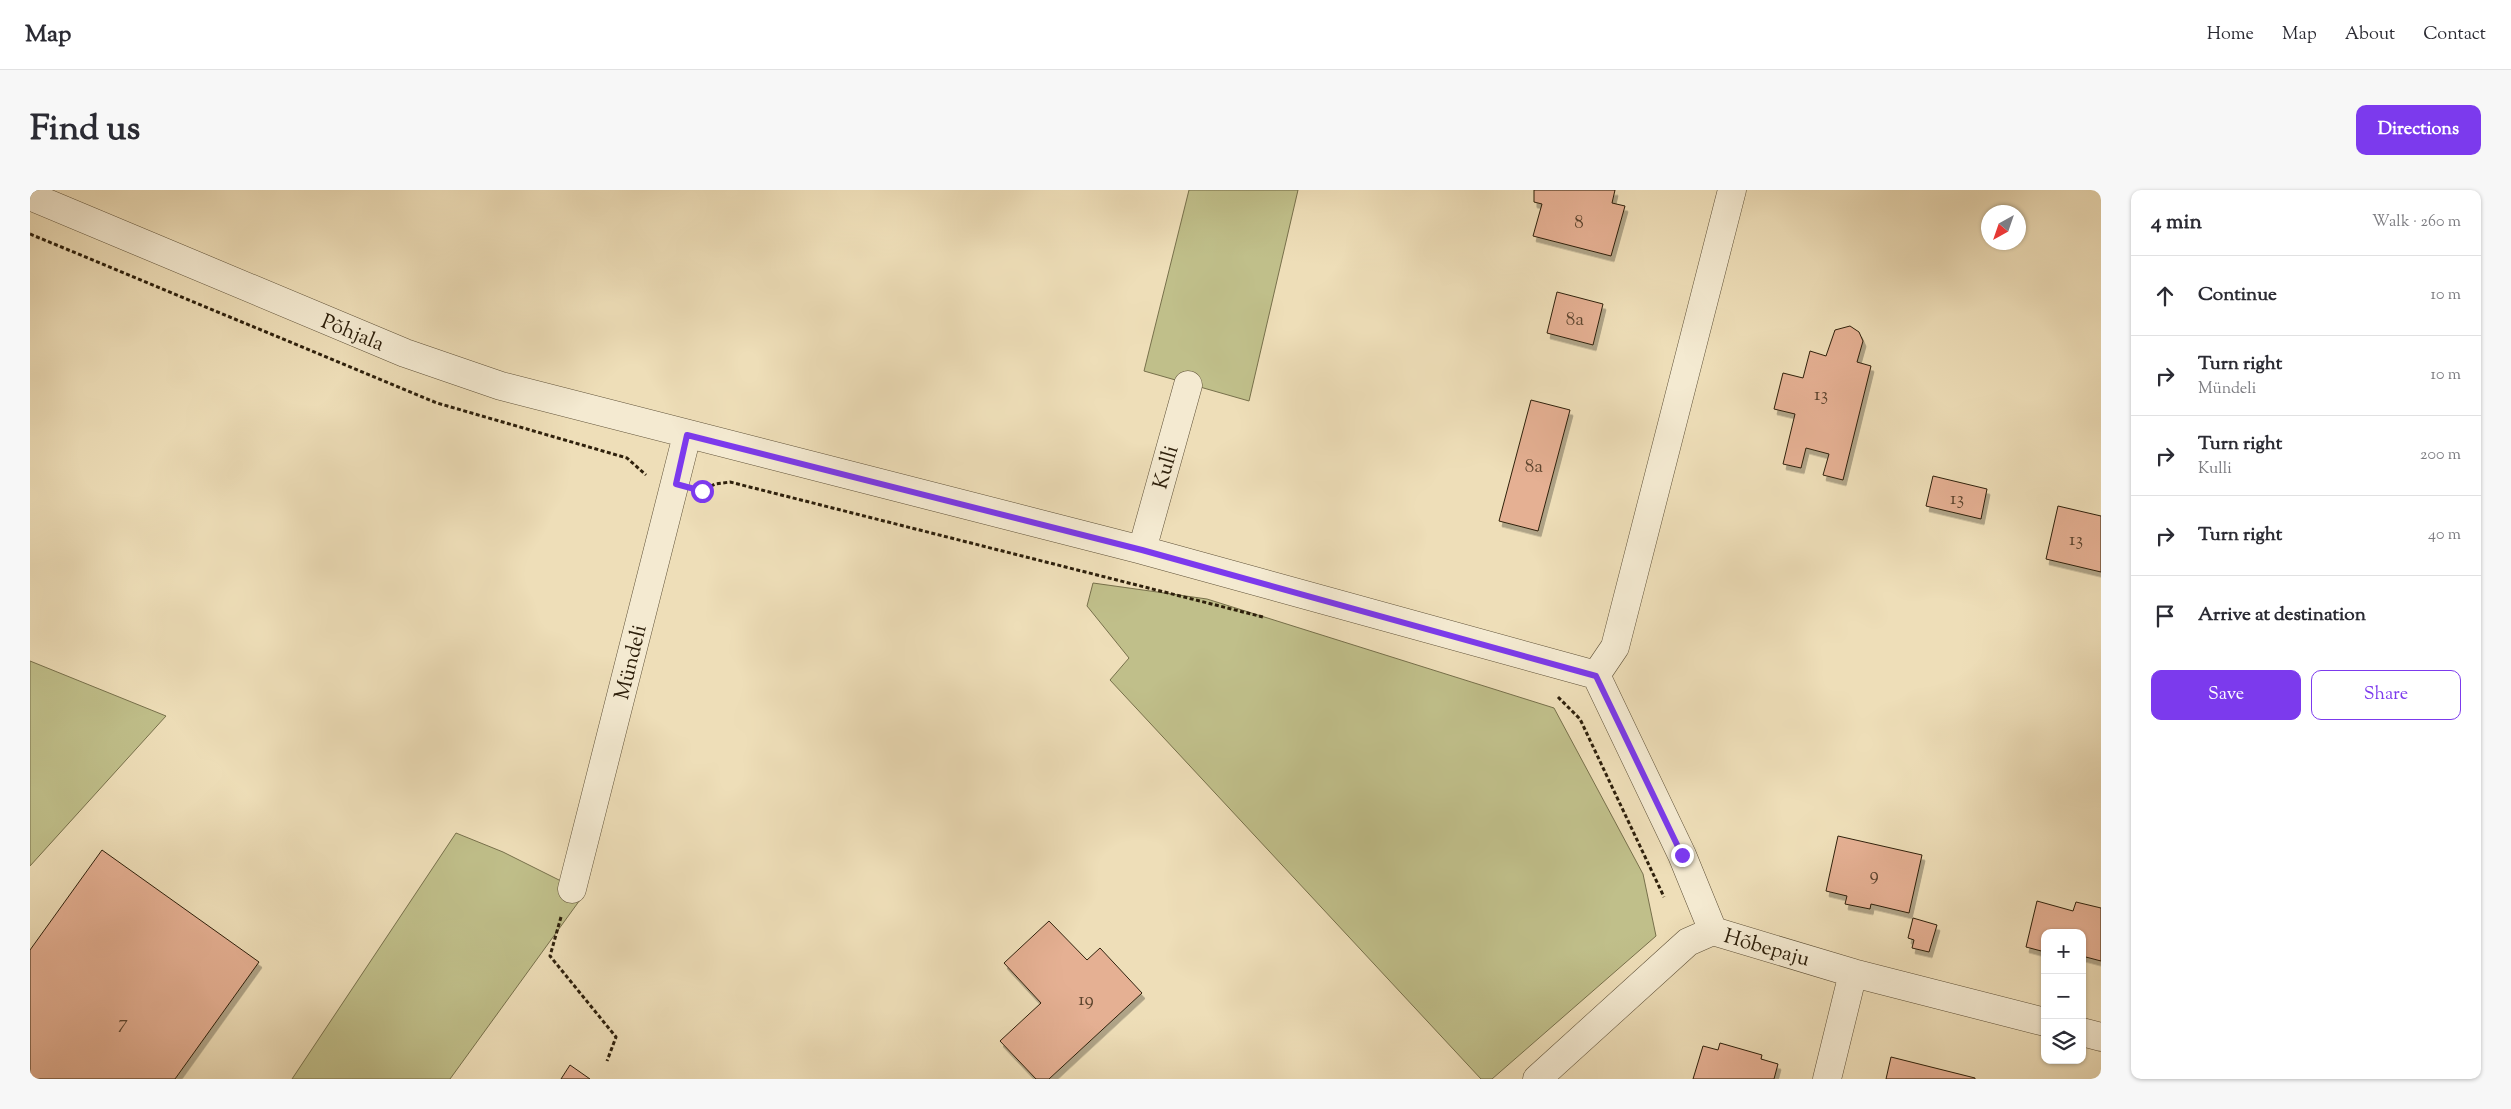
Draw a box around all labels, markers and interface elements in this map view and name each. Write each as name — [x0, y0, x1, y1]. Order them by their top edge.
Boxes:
text: Map — [25, 18, 71, 52]
text: Home — [2207, 22, 2254, 48]
text: Map — [2282, 22, 2317, 48]
text: About — [2345, 22, 2395, 48]
text: Contact — [2423, 22, 2486, 48]
text: Find us — [30, 105, 140, 156]
button: Directions — [2356, 105, 2481, 155]
north arrow — [1981, 205, 2026, 250]
text: 4 min — [2151, 208, 2202, 238]
house number: 8 — [1574, 210, 1584, 237]
text: Walk · 260 m — [2372, 211, 2461, 234]
icon: ahead — [2151, 282, 2179, 310]
text: Continue — [2198, 282, 2277, 309]
text: 10 m — [2431, 284, 2461, 307]
house number: 8a — [1566, 307, 1584, 334]
street label: Põhjala — [316, 308, 389, 360]
text: Turn right — [2198, 351, 2282, 378]
icon: right — [2151, 362, 2179, 390]
text: 10 m — [2431, 364, 2461, 387]
text: Mündeli — [2198, 378, 2256, 401]
house number: 13 — [1814, 382, 1828, 409]
text: Turn right — [2198, 431, 2282, 458]
street label: Kulli — [1146, 442, 1187, 493]
icon: right — [2151, 442, 2179, 470]
text: 200 m — [2420, 444, 2461, 467]
house number: 8a — [1525, 454, 1543, 481]
text: Kulli — [2198, 458, 2232, 481]
route start — [691, 480, 714, 503]
house number: 13 — [1950, 486, 1964, 513]
icon: right — [2151, 522, 2179, 550]
text: Turn right — [2198, 522, 2282, 549]
text: 40 m — [2428, 524, 2461, 547]
house number: 13 — [2069, 527, 2083, 554]
icon: arrive — [2151, 602, 2179, 630]
text: Arrive at destination — [2198, 602, 2366, 629]
street label: Mündeli — [608, 622, 656, 703]
button: Save — [2151, 670, 2301, 720]
button: Share — [2311, 670, 2461, 720]
route end — [1671, 844, 1694, 867]
house number: 9 — [1869, 862, 1879, 889]
street label: Hõbepaju — [1720, 922, 1813, 975]
map controls — [2041, 929, 2086, 1064]
button: + — [2041, 929, 2086, 974]
button: − — [2041, 974, 2086, 1019]
house number: 19 — [1078, 987, 1094, 1014]
house number: 7 — [118, 1010, 128, 1037]
button: layers — [2041, 1019, 2086, 1064]

